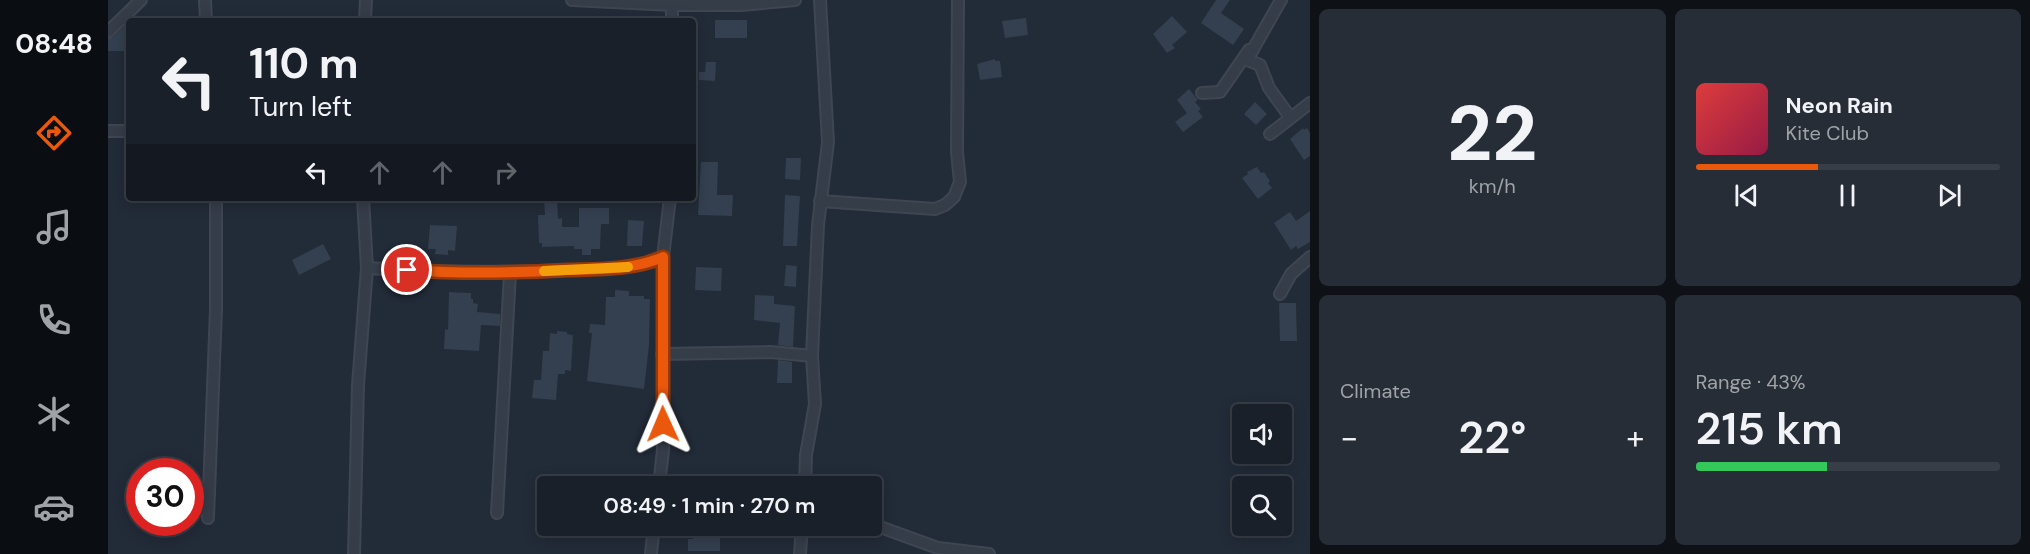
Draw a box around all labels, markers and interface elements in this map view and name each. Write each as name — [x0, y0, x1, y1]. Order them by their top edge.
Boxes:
text: 08:48 — [15, 26, 93, 61]
text: 110 m — [249, 36, 359, 91]
icon: left — [150, 42, 228, 120]
text: 22 — [1447, 83, 1537, 184]
text: Turn left — [249, 89, 352, 124]
text: Neon Rain — [1786, 91, 1893, 120]
icon: directions — [33, 112, 75, 154]
text: Kite Club — [1786, 120, 1869, 146]
icon: left — [300, 156, 333, 189]
icon: ahead — [363, 156, 396, 189]
icon: ahead — [426, 156, 459, 189]
icon: right — [489, 156, 522, 189]
text: km/h — [1469, 173, 1516, 199]
icon: previous — [1730, 179, 1763, 212]
icon: pause — [1831, 179, 1864, 212]
icon: next — [1933, 179, 1966, 212]
icon: music — [33, 206, 75, 248]
pin — [381, 244, 432, 295]
icon: arrive — [390, 253, 423, 286]
icon: phone — [33, 299, 75, 341]
text: Range · 43% — [1696, 369, 1806, 395]
text: Climate — [1340, 378, 1411, 404]
position arrow — [631, 392, 695, 456]
icon: climate — [33, 393, 75, 435]
text: 215 km — [1696, 399, 1843, 458]
map controls — [1232, 404, 1292, 536]
button: sound — [1232, 404, 1292, 464]
text: 22° — [1458, 408, 1526, 467]
text: − — [1340, 416, 1358, 459]
text: + — [1626, 416, 1645, 459]
speed limit sign: 30 — [126, 458, 204, 536]
button: search — [1232, 476, 1292, 536]
icon: car — [33, 486, 75, 528]
text: 08:49 · 1 min · 270 m — [604, 491, 815, 520]

